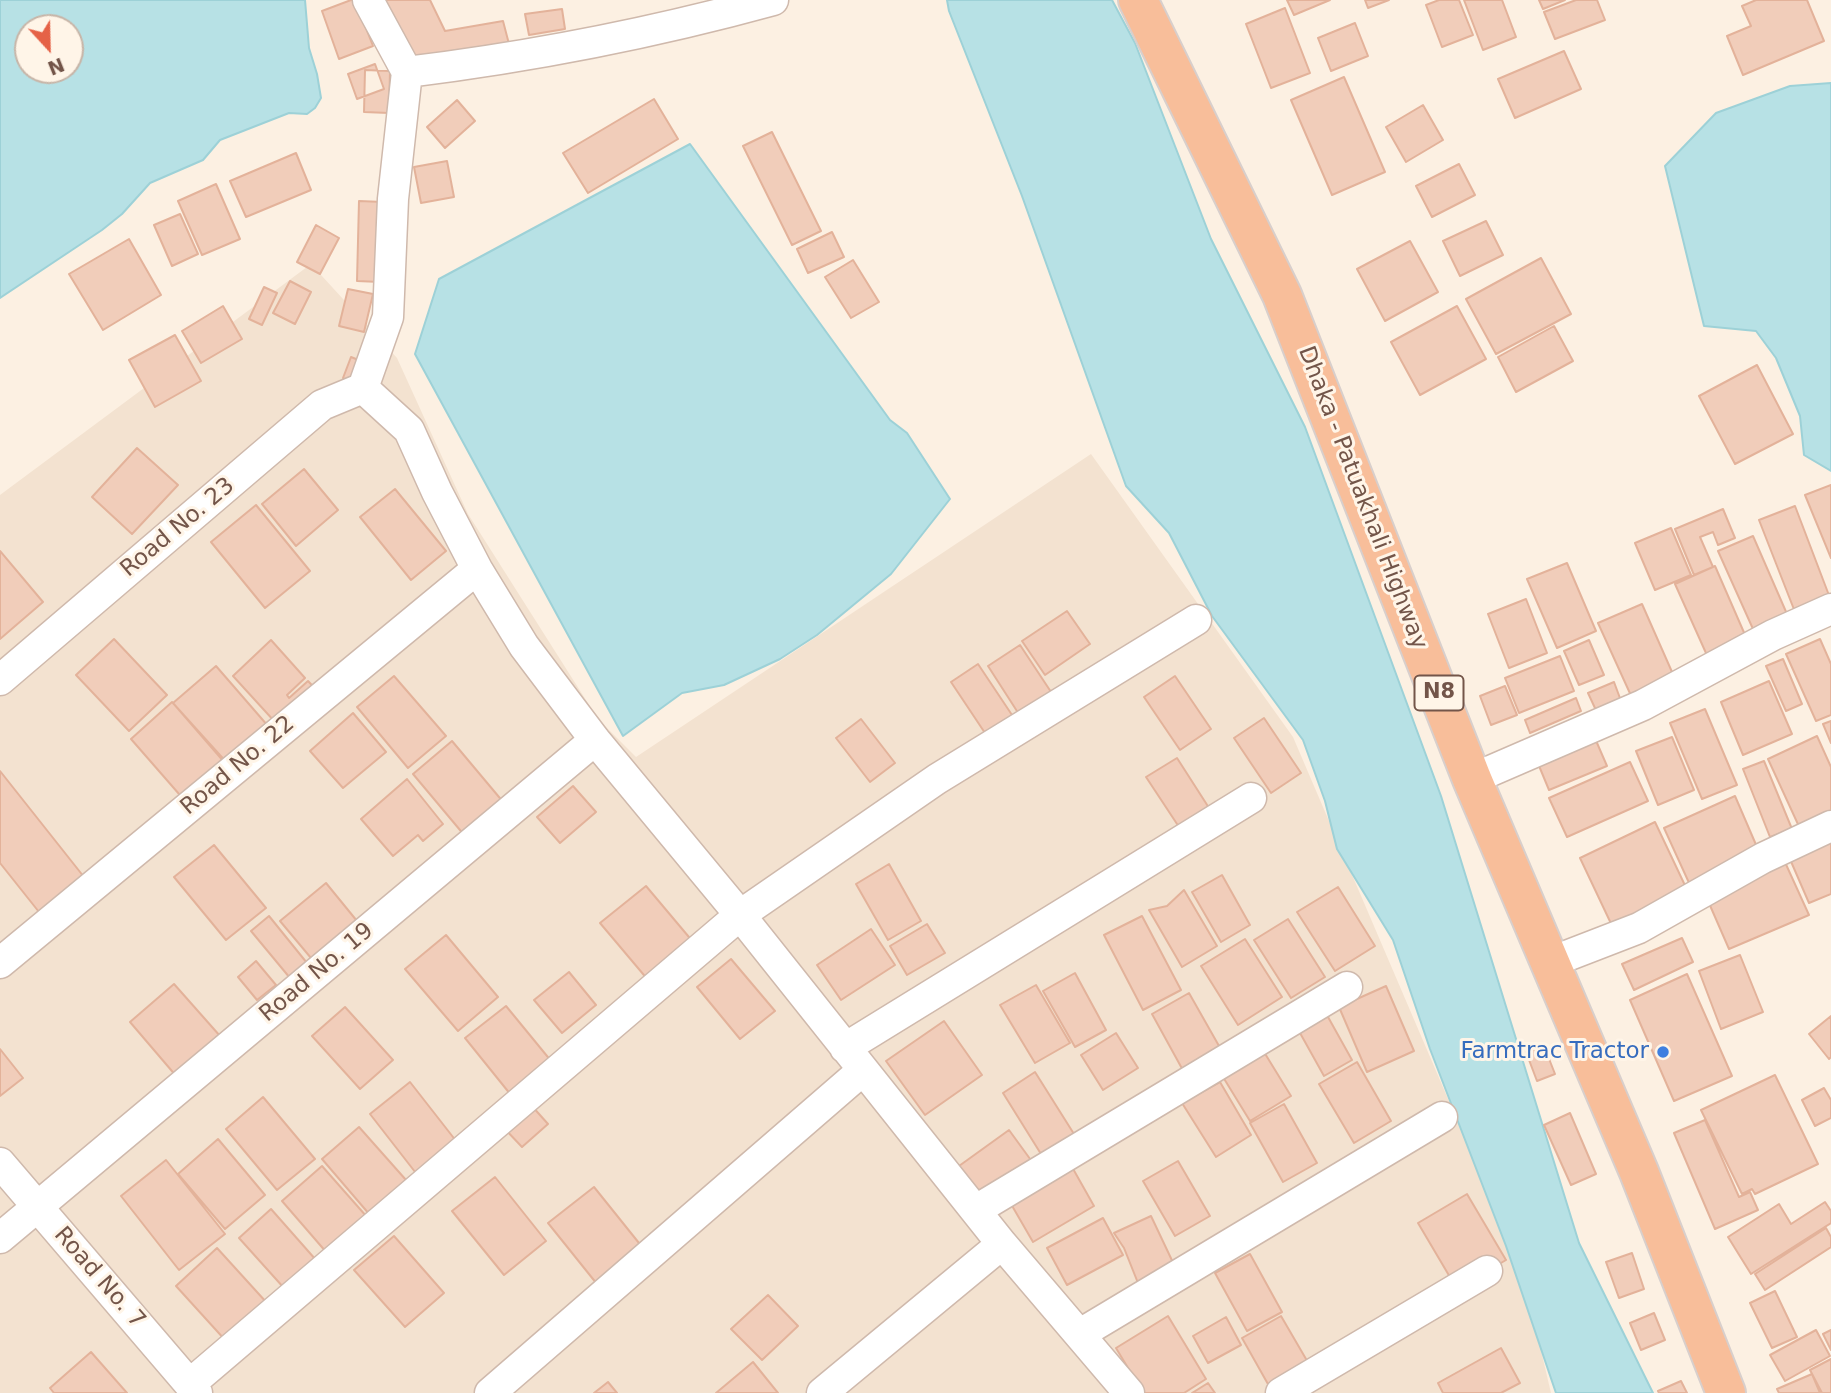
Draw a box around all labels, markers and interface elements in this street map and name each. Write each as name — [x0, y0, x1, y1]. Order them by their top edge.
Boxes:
north arrow — [14, 14, 84, 84]
text: N — [45, 53, 68, 80]
street label: Dhaka - Patuakhali Highway — [1291, 343, 1433, 653]
street label: Road No. 23 — [116, 473, 240, 583]
road number: N8 — [1414, 676, 1464, 710]
street label: Road No. 22 — [176, 711, 300, 821]
street label: Road No. 19 — [255, 918, 379, 1028]
place label: Farmtrac Tractor — [1460, 1038, 1649, 1066]
marker: Farmtrac Tractor — [1655, 1044, 1671, 1060]
street label: Road No. 7 — [48, 1222, 150, 1334]

